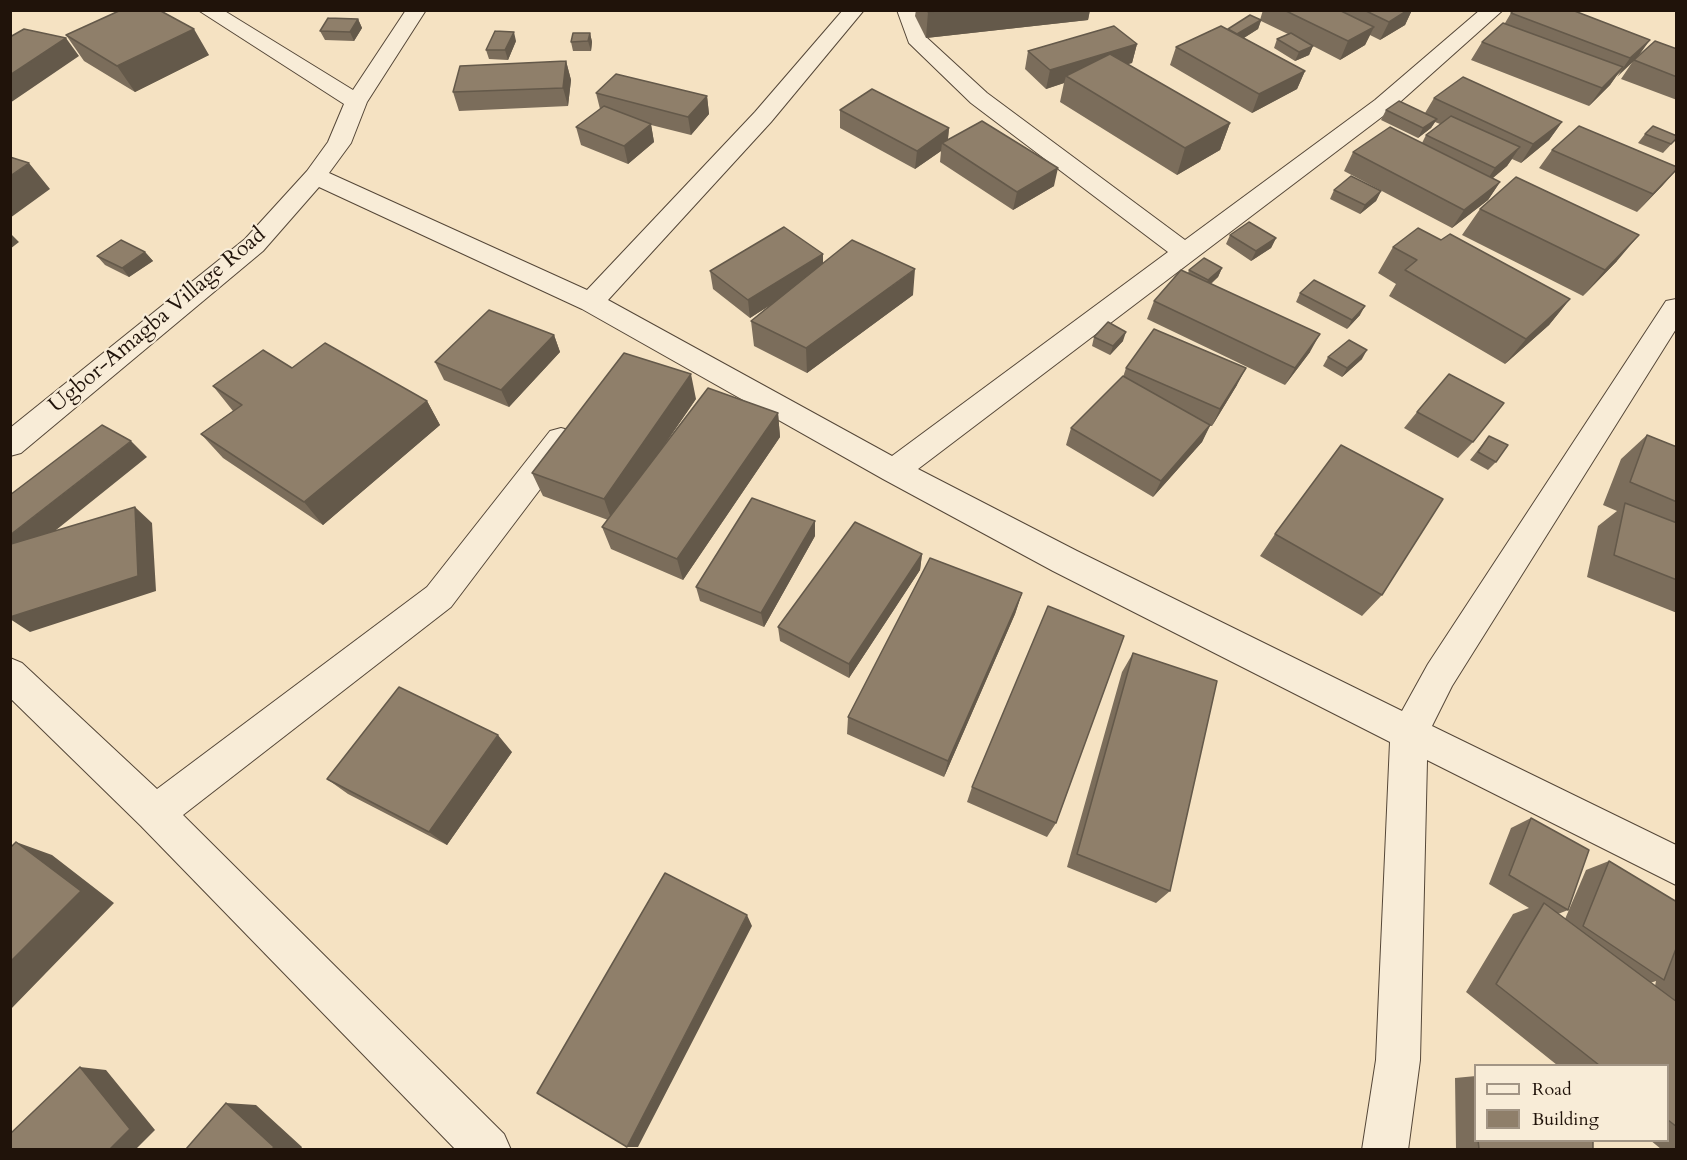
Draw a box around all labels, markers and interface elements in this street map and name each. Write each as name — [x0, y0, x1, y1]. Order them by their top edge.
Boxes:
street label: Ugbor-Amagba Village Road — [44, 223, 272, 419]
legend — [1474, 1064, 1669, 1142]
text: Road — [1532, 1077, 1572, 1102]
text: Building — [1532, 1107, 1599, 1132]

